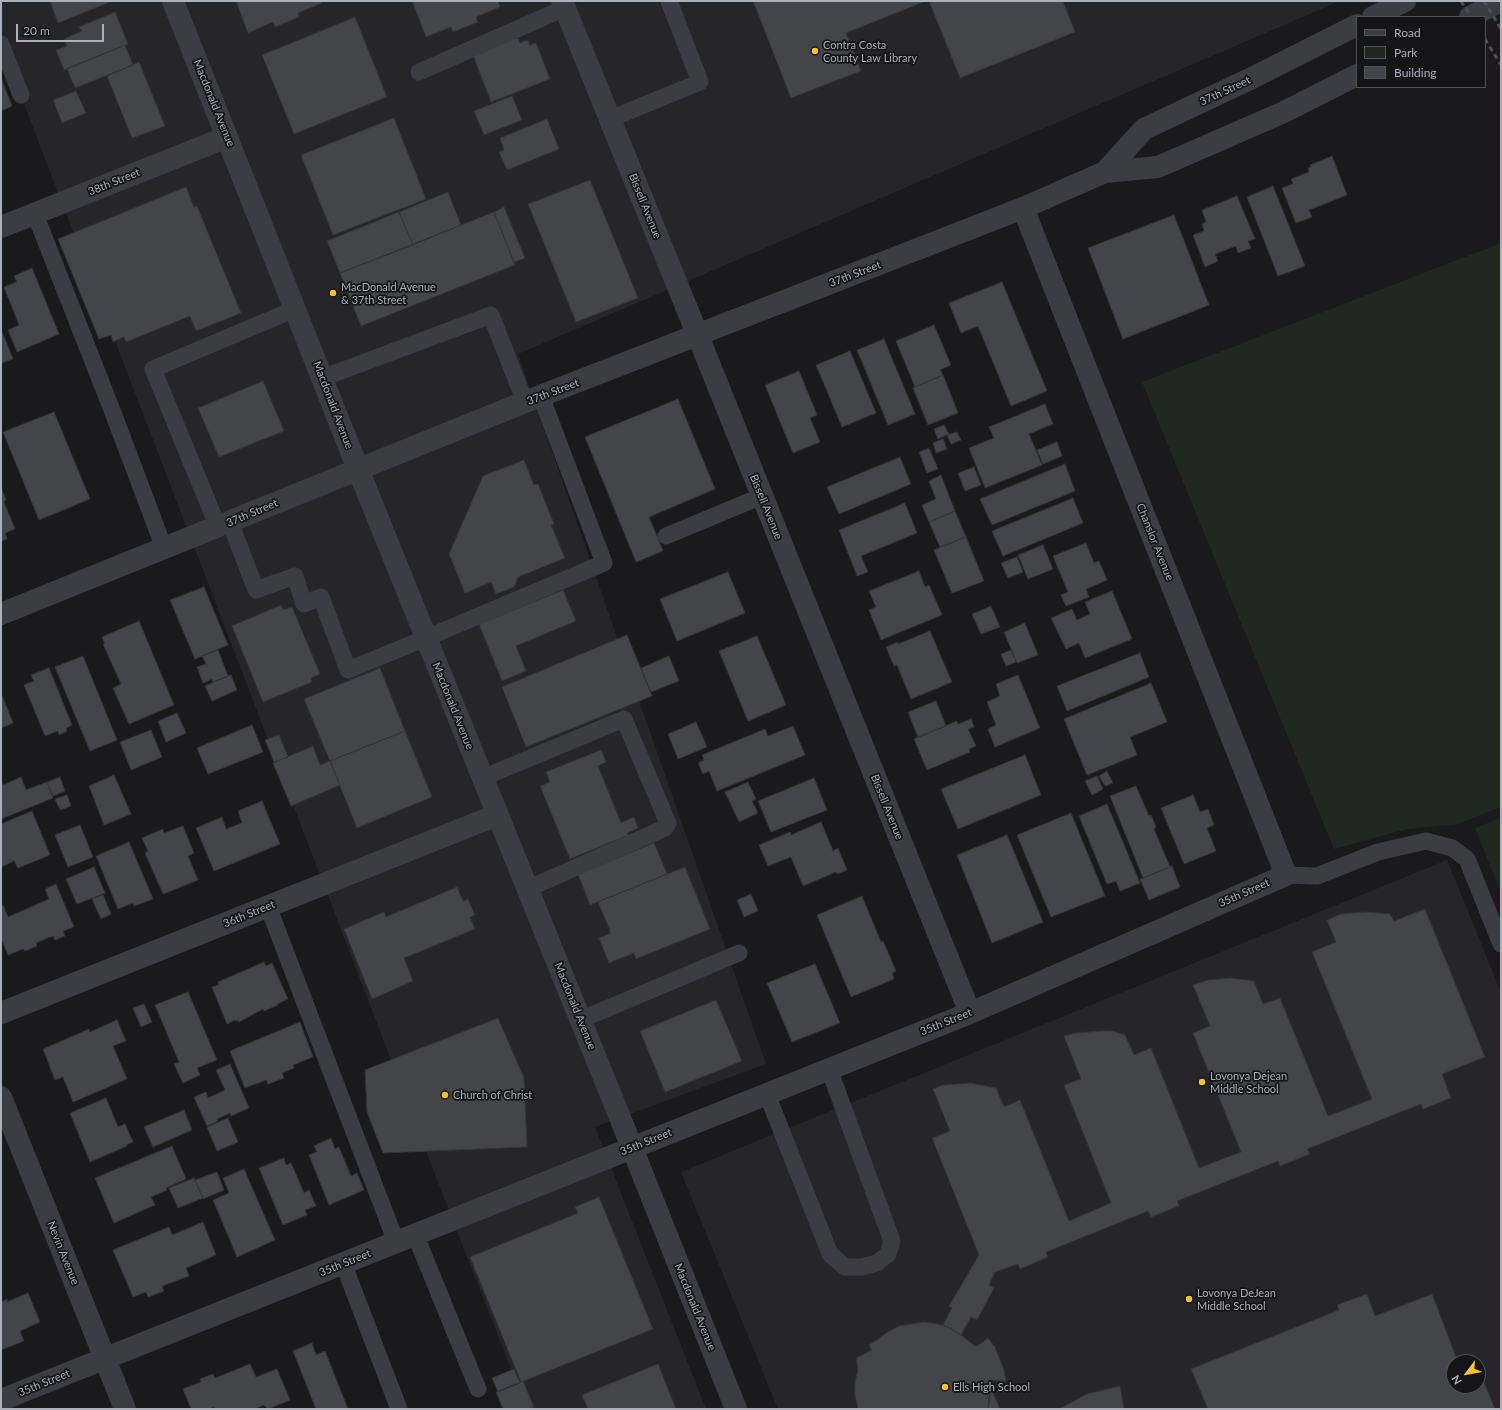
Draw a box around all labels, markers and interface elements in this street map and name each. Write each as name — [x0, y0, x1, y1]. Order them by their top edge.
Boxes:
scale bar — [18, 16, 106, 42]
legend — [1356, 16, 1486, 88]
text: 20 m — [23, 23, 50, 38]
text: Road — [1394, 25, 1421, 40]
place label: Contra Costa County Law Library — [823, 38, 917, 64]
text: Park — [1394, 45, 1417, 60]
marker: Contra Costa County Law Library — [810, 46, 820, 56]
street label: Macdonald Avenue — [191, 58, 237, 148]
text: Building — [1394, 65, 1437, 80]
street label: 37th Street — [1197, 73, 1253, 109]
street label: 38th Street — [86, 166, 142, 198]
street label: Bissell Avenue — [626, 171, 664, 241]
street label: 37th Street — [827, 258, 883, 290]
place label: MacDonald Avenue & 37th Street — [341, 280, 436, 306]
marker: MacDonald Avenue & 37th Street — [328, 288, 338, 298]
street label: Macdonald Avenue — [310, 359, 356, 451]
street label: 37th Street — [525, 376, 581, 408]
street label: Bissell Avenue — [747, 472, 785, 542]
street label: 37th Street — [224, 496, 280, 530]
street label: Chanslor Avenue — [1134, 502, 1176, 582]
street label: Macdonald Avenue — [430, 661, 476, 751]
street label: Bissell Avenue — [868, 772, 906, 842]
street label: 35th Street — [1216, 876, 1272, 910]
street label: 36th Street — [221, 898, 277, 930]
street label: Macdonald Avenue — [552, 961, 598, 1051]
street label: 35th Street — [918, 1006, 974, 1038]
place label: Lovonya Dejean Middle School — [1210, 1069, 1287, 1095]
marker: Lovonya Dejean Middle School — [1197, 1077, 1207, 1087]
place label: Church of Christ — [453, 1088, 532, 1102]
marker: Church of Christ — [440, 1090, 450, 1100]
street label: 35th Street — [618, 1126, 674, 1158]
street label: Nevin Avenue — [44, 1219, 82, 1287]
street label: 35th Street — [317, 1247, 373, 1279]
street label: Macdonald Avenue — [672, 1262, 718, 1352]
place label: Lovonya DeJean Middle School — [1197, 1286, 1276, 1312]
marker: Lovonya DeJean Middle School — [1184, 1294, 1194, 1304]
north arrow — [1446, 1354, 1486, 1394]
street label: 35th Street — [16, 1367, 72, 1399]
text: N — [1448, 1373, 1464, 1387]
place label: Ells High School — [953, 1380, 1030, 1394]
marker: Ells High School — [940, 1382, 950, 1392]

